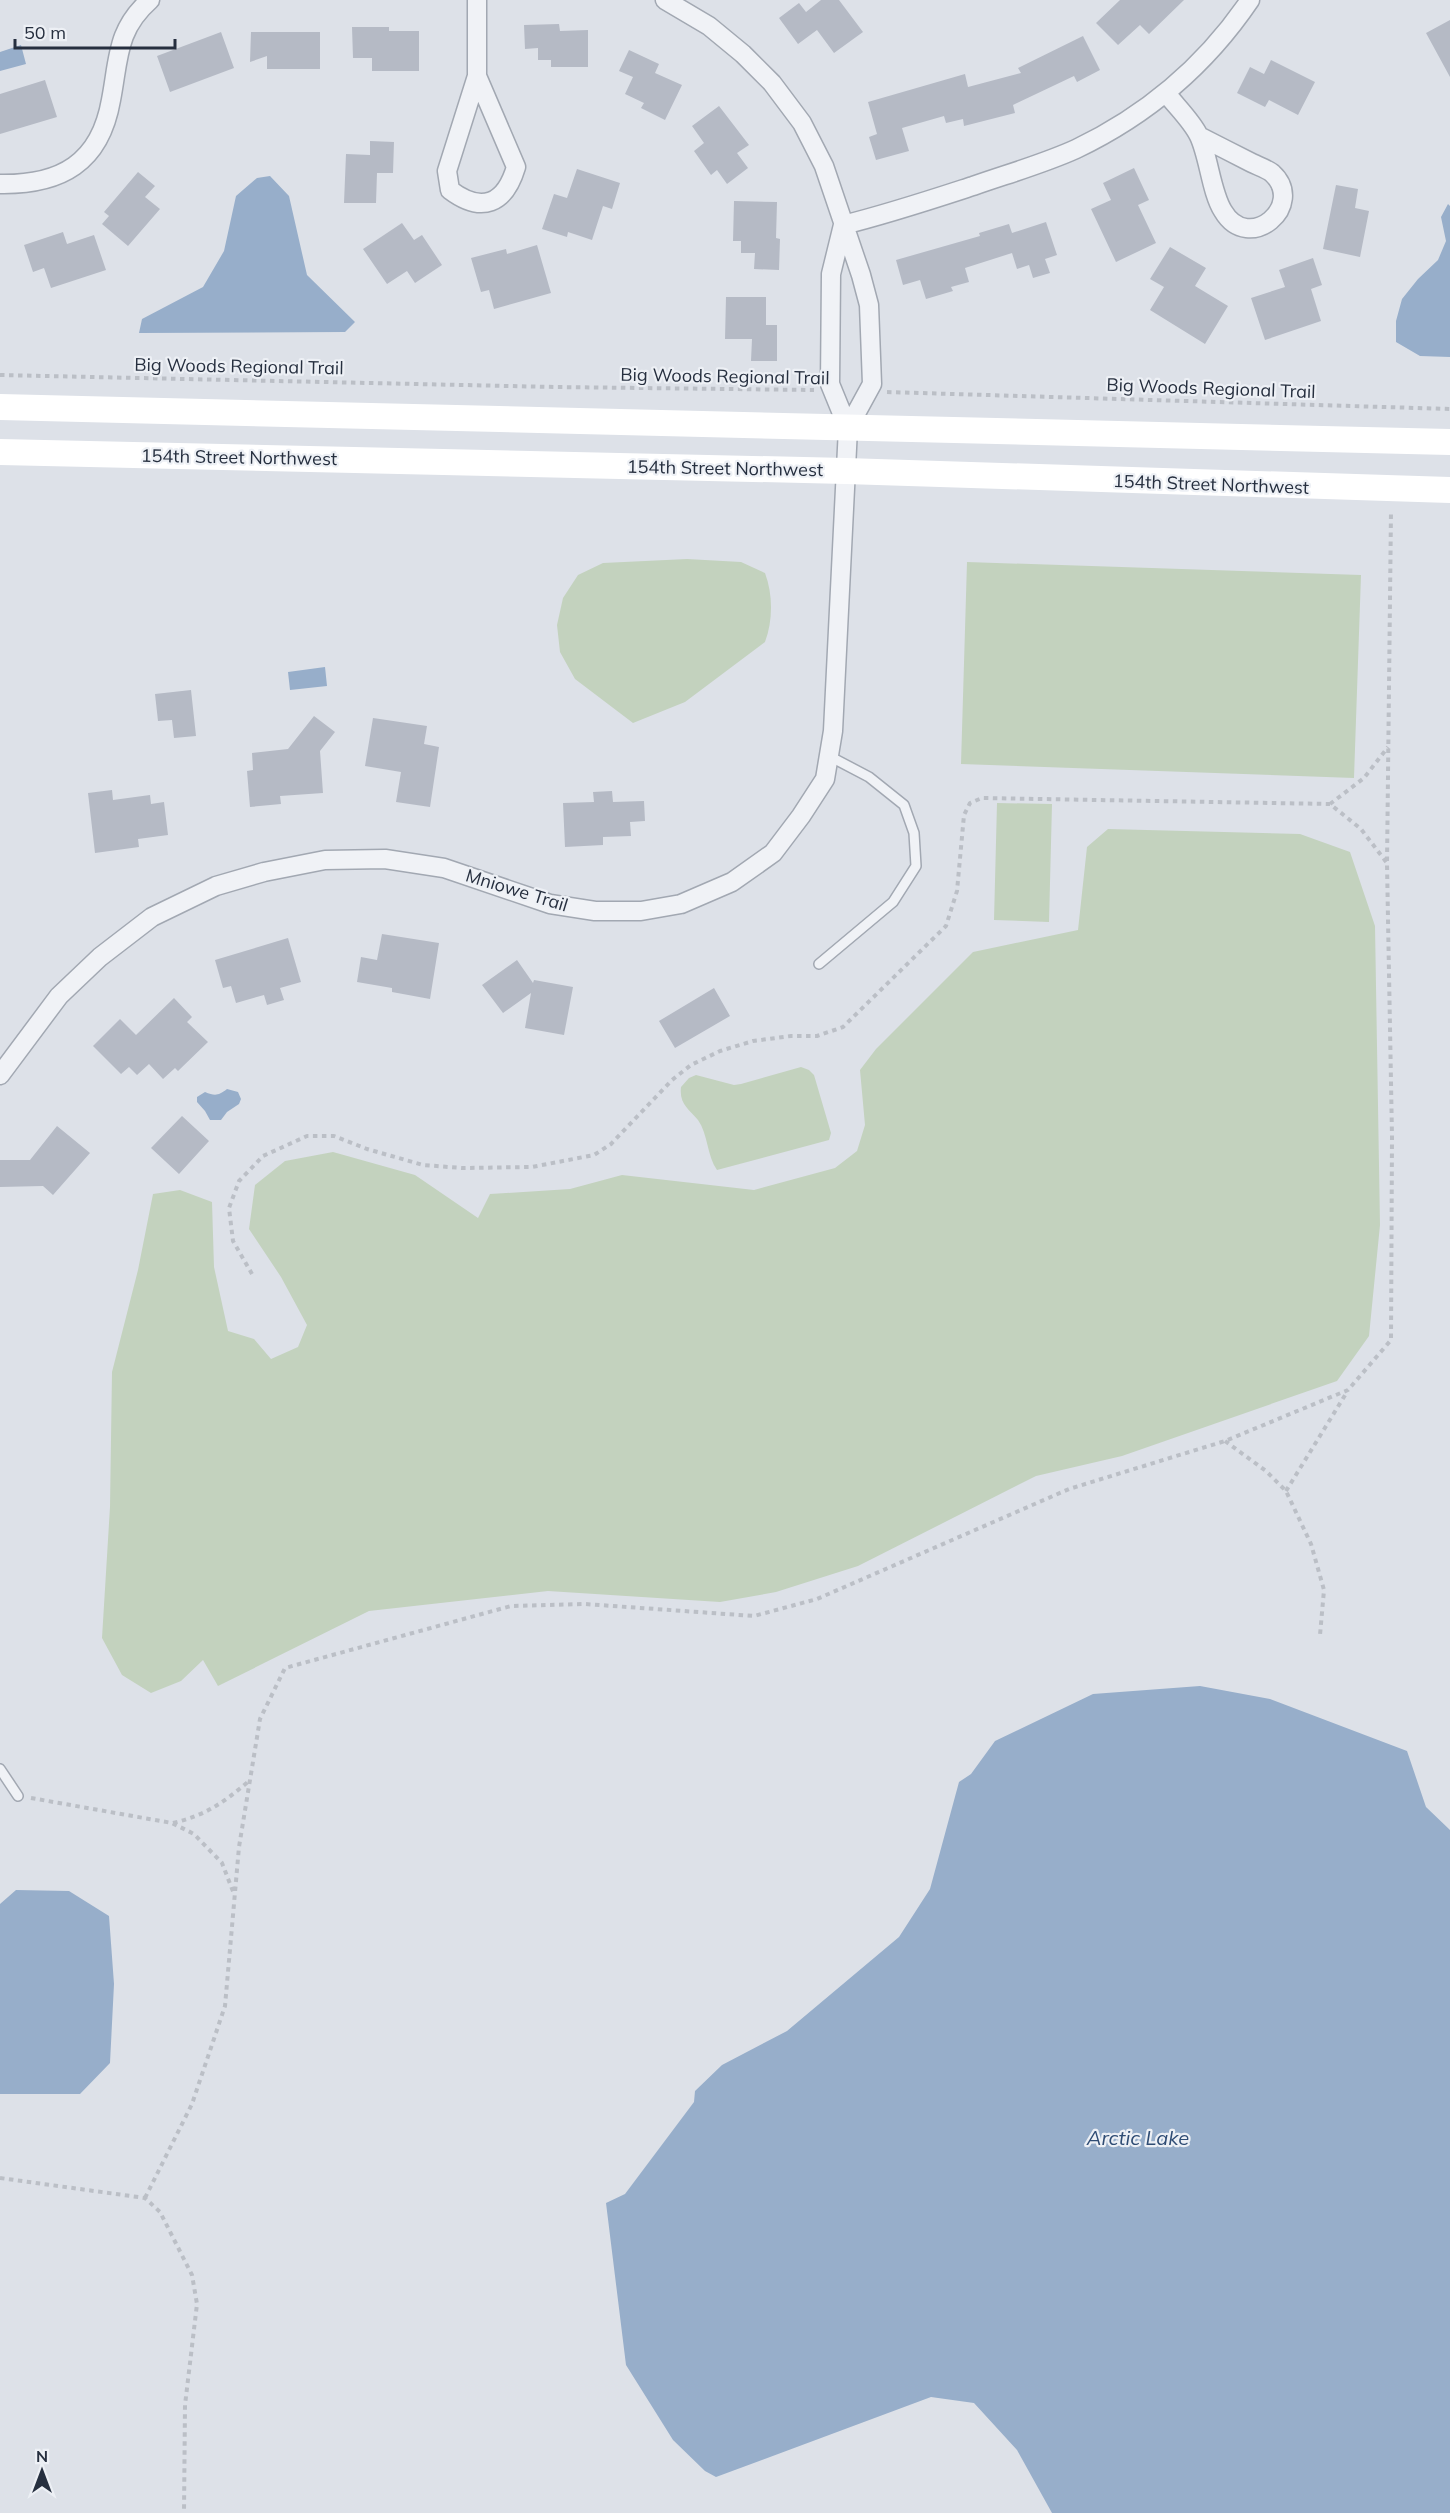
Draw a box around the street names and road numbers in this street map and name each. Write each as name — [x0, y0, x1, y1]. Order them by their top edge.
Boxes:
street label: Big Woods Regional Trail — [134, 353, 344, 379]
street label: Big Woods Regional Trail — [620, 363, 830, 389]
street label: Big Woods Regional Trail — [1106, 373, 1316, 403]
street label: 154th Street Northwest — [141, 444, 337, 470]
street label: 154th Street Northwest — [627, 455, 823, 481]
street label: 154th Street Northwest — [1112, 469, 1310, 499]
street label: Mniowe Trail — [463, 864, 571, 916]

